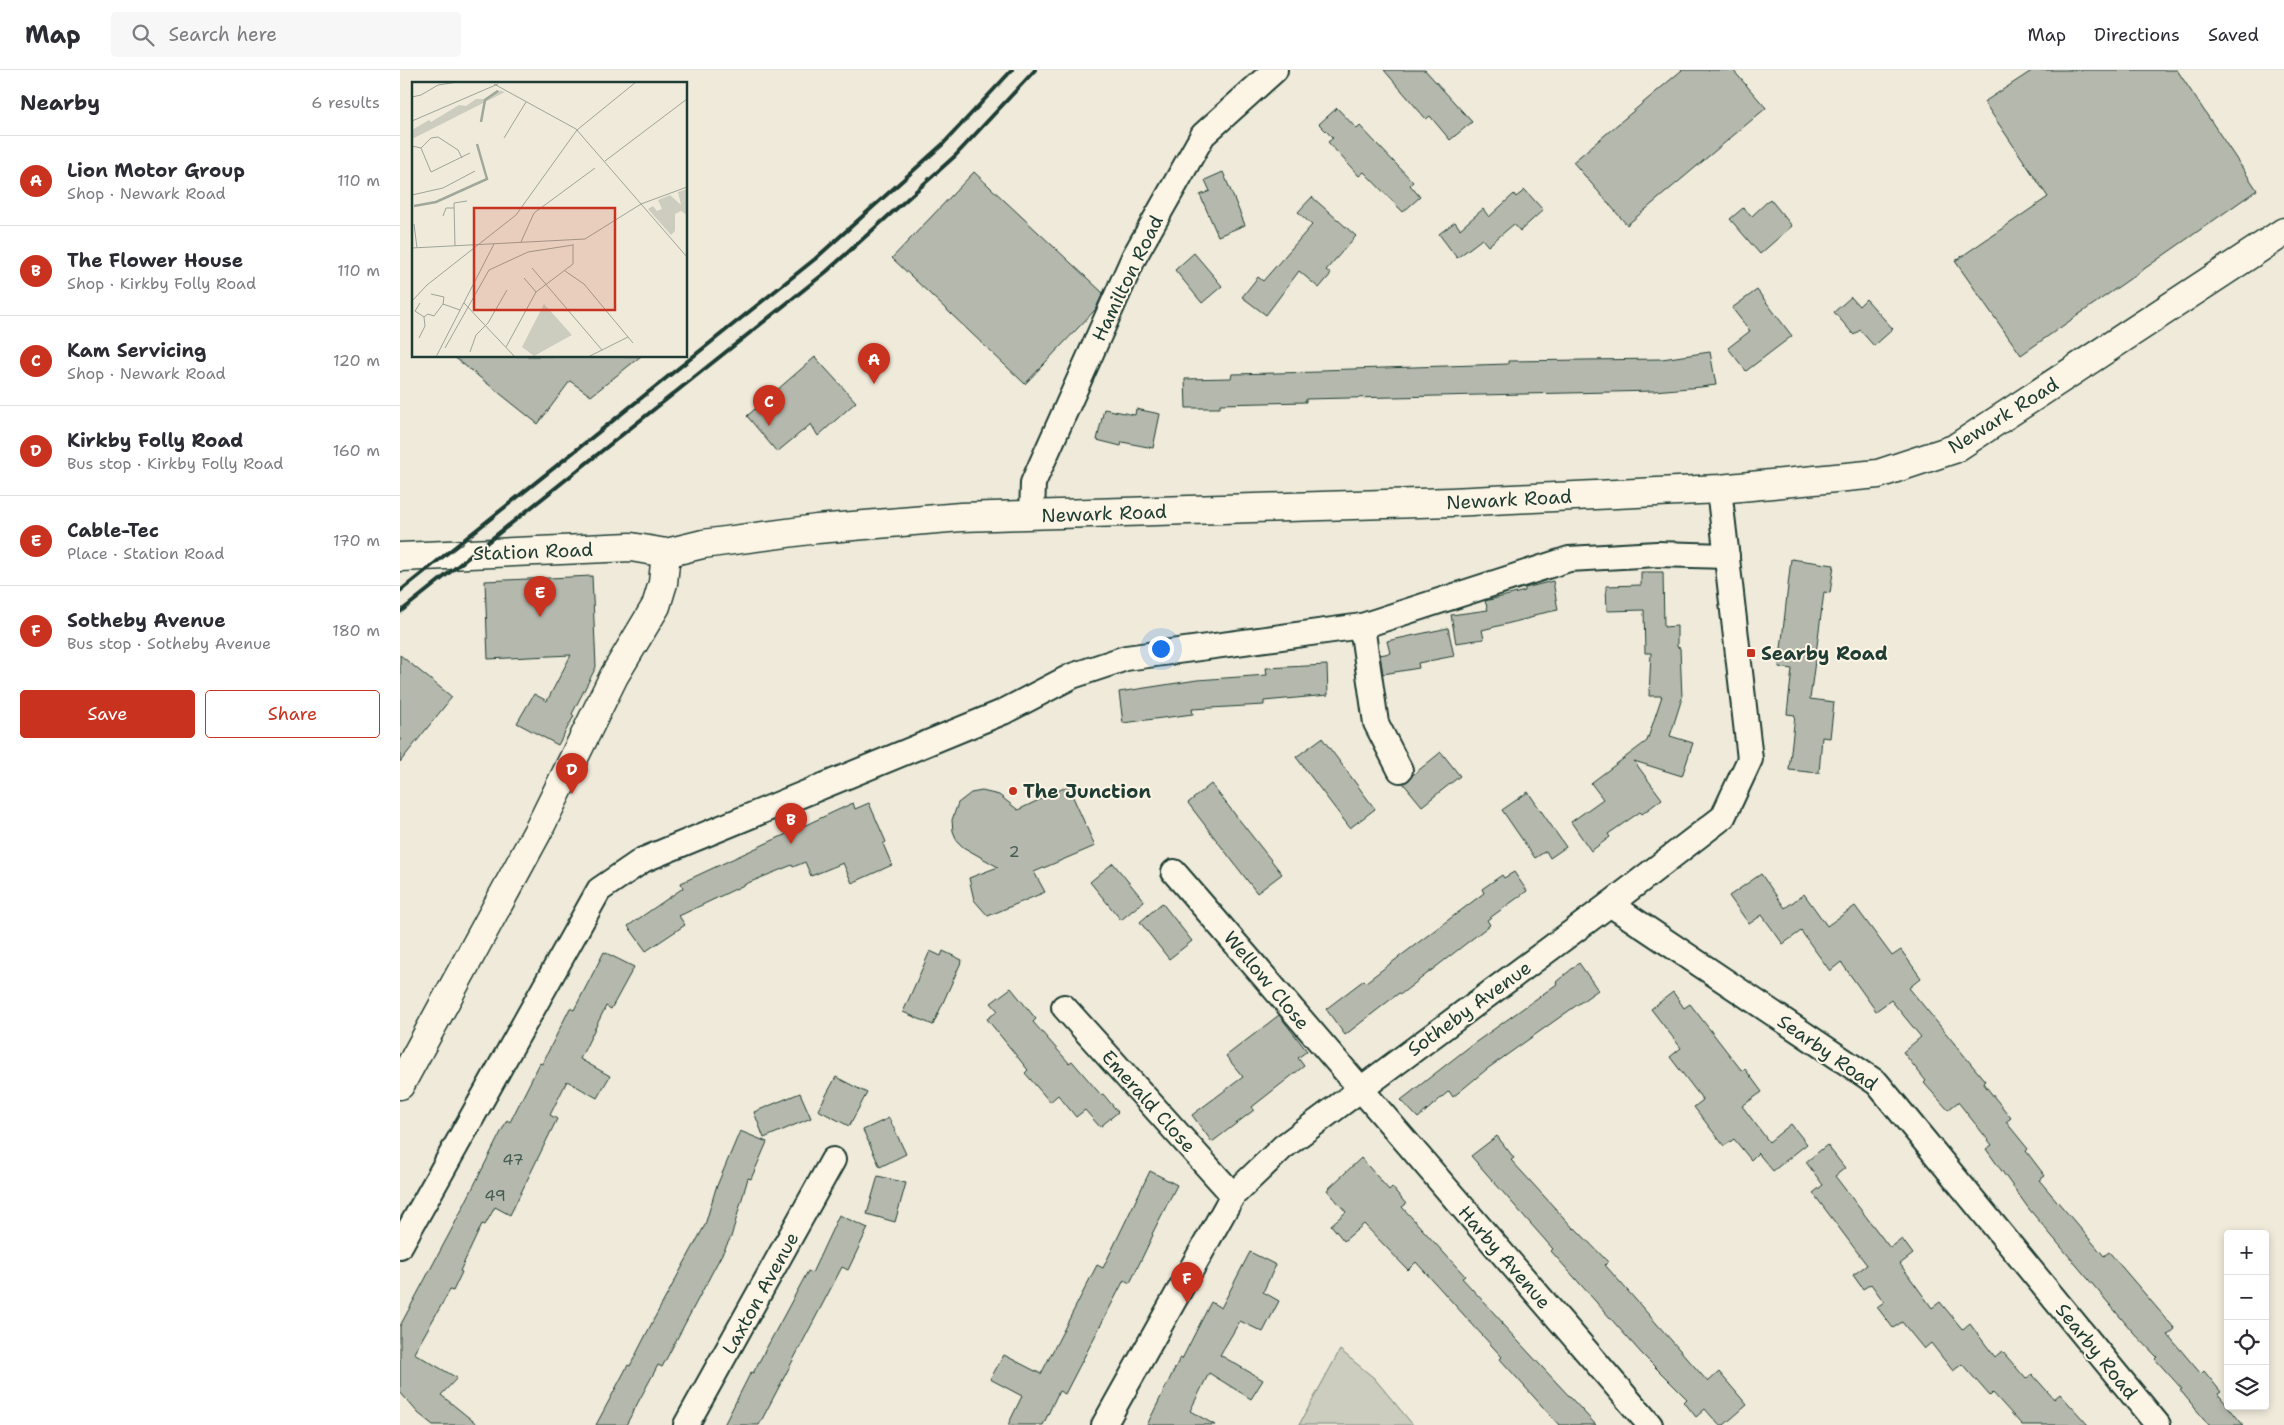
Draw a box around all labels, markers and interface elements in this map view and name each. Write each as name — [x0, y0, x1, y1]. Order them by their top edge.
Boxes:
search box — [111, 12, 461, 57]
text: Map — [25, 19, 81, 51]
icon: search — [129, 21, 157, 49]
text: Search here — [169, 22, 277, 47]
text: Map — [2028, 23, 2066, 47]
text: Directions — [2094, 23, 2180, 47]
text: Saved — [2208, 23, 2259, 47]
inset map — [412, 82, 688, 358]
text: Nearby — [20, 89, 100, 117]
text: 6 results — [311, 92, 380, 113]
text: Lion Motor Group — [67, 158, 245, 183]
text: A — [30, 170, 42, 191]
text: 110 m — [337, 170, 380, 191]
text: Shop · Newark Road — [67, 183, 226, 204]
street label: Hamilton Road — [1086, 211, 1169, 345]
text: The Flower House — [67, 248, 243, 273]
text: B — [31, 260, 41, 281]
text: 110 m — [337, 260, 380, 281]
text: Shop · Kirkby Folly Road — [67, 273, 256, 294]
text: Kam Servicing — [67, 338, 206, 363]
pin: A — [858, 343, 890, 384]
text: C — [31, 350, 41, 371]
text: 120 m — [333, 350, 380, 371]
text: Shop · Newark Road — [67, 363, 226, 384]
street label: Newark Road — [1943, 371, 2063, 459]
pin: C — [753, 385, 785, 426]
text: Kirkby Folly Road — [67, 428, 243, 453]
text: D — [30, 440, 42, 461]
text: 160 m — [333, 440, 380, 461]
text: Bus stop · Kirkby Folly Road — [67, 453, 283, 474]
street label: Newark Road — [1446, 484, 1573, 515]
street label: Newark Road — [1041, 499, 1167, 528]
text: Cable-Tec — [67, 518, 159, 543]
text: E — [31, 530, 41, 551]
text: 170 m — [333, 530, 380, 551]
street label: Station Road — [473, 537, 593, 566]
text: Place · Station Road — [67, 543, 224, 564]
pin: E — [524, 576, 556, 617]
text: Sotheby Avenue — [67, 608, 226, 633]
text: F — [31, 620, 41, 641]
text: 180 m — [332, 620, 380, 641]
text: Bus stop · Sotheby Avenue — [67, 633, 271, 654]
your location — [1148, 636, 1174, 662]
place label: Searby Road — [1761, 641, 1888, 666]
marker: Searby Road — [1745, 647, 1757, 659]
button: Save — [20, 690, 195, 738]
button: Share — [205, 690, 380, 738]
pin: D — [556, 753, 588, 794]
place label: The Junction — [1023, 779, 1151, 804]
marker: The Junction — [1007, 785, 1019, 797]
pin: B — [775, 803, 807, 844]
house number: 2 — [1008, 841, 1020, 862]
street label: Wellow Close — [1218, 926, 1315, 1035]
street label: Sotheby Avenue — [1402, 955, 1536, 1062]
street label: Searby Road — [1773, 1009, 1883, 1096]
street label: Emerald Close — [1096, 1045, 1201, 1158]
house number: 47 — [502, 1149, 524, 1170]
house number: 49 — [484, 1185, 506, 1206]
street label: Harby Avenue — [1453, 1200, 1556, 1314]
street label: Laxton Avenue — [716, 1228, 804, 1359]
map controls — [2224, 1230, 2269, 1410]
button: + — [2224, 1230, 2269, 1275]
pin: F — [1171, 1262, 1203, 1303]
button: − — [2224, 1275, 2269, 1320]
street label: Searby Road — [2050, 1298, 2143, 1405]
button: locate — [2224, 1320, 2269, 1365]
button: layers — [2224, 1365, 2269, 1410]

